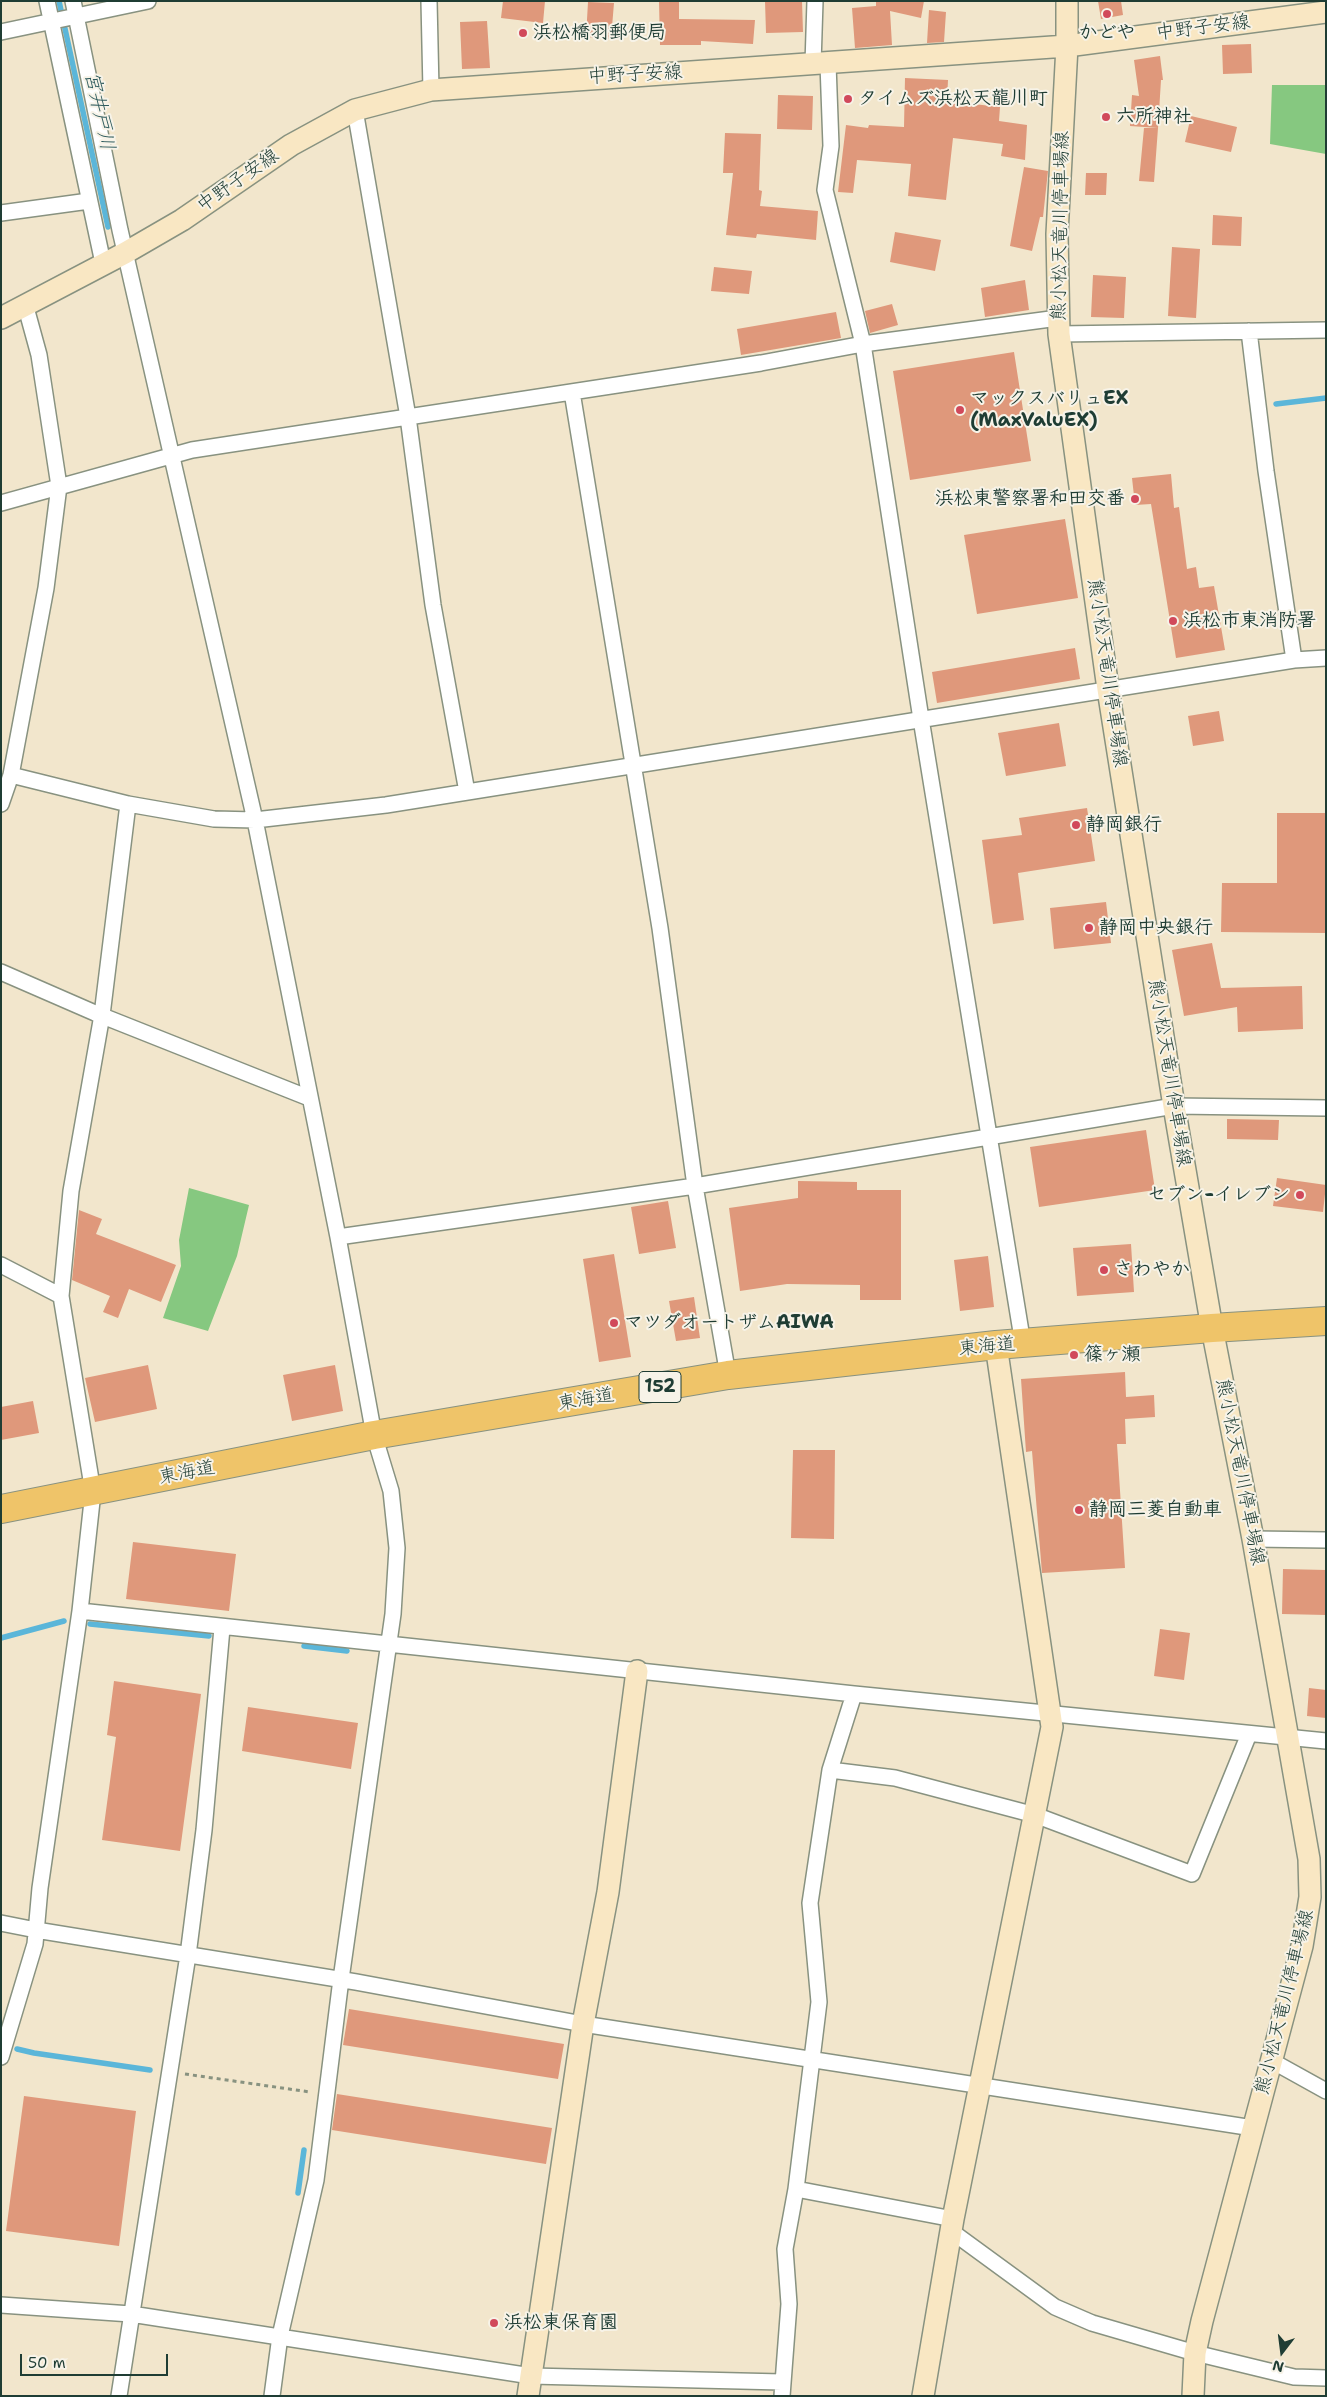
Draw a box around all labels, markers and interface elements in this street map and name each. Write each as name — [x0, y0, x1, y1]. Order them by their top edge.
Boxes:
marker: かどや — [1101, 8, 1113, 20]
street label: 中野子安線 — [1154, 11, 1252, 45]
place label: 浜松橋羽郵便局 — [533, 22, 666, 44]
place label: かどや — [1079, 22, 1135, 44]
marker: 浜松橋羽郵便局 — [517, 27, 529, 39]
street label: 中野子安線 — [587, 61, 683, 89]
water label: 宮井戸川 — [79, 69, 119, 153]
place label: タイムズ浜松天龍川町 — [858, 88, 1048, 110]
marker: タイムズ浜松天龍川町 — [842, 93, 854, 105]
place label: 六所神社 — [1116, 106, 1192, 128]
marker: 六所神社 — [1100, 111, 1112, 123]
street label: 熊小松天竜川停車場線 — [1048, 131, 1074, 321]
street label: 中野子安線 — [193, 144, 283, 218]
place label: マックスバリュEX (MaxValuEX) — [970, 388, 1128, 432]
marker: マックスバリュEX (MaxValuEX) — [954, 404, 966, 416]
place label: 浜松東警察署和田交番 — [935, 488, 1125, 510]
marker: 浜松東警察署和田交番 — [1129, 493, 1141, 505]
street label: 熊小松天竜川停車場線 — [1082, 577, 1132, 769]
place label: 浜松市東消防署 — [1183, 610, 1316, 632]
marker: 浜松市東消防署 — [1167, 615, 1179, 627]
place label: 静岡銀行 — [1086, 814, 1162, 836]
marker: 静岡銀行 — [1070, 819, 1082, 831]
place label: 静岡中央銀行 — [1099, 917, 1213, 939]
marker: 静岡中央銀行 — [1083, 922, 1095, 934]
street label: 熊小松天竜川停車場線 — [1143, 977, 1195, 1169]
place label: セブン-イレブン — [1147, 1184, 1290, 1206]
marker: セブン-イレブン — [1294, 1189, 1306, 1201]
place label: さわやか — [1114, 1259, 1190, 1281]
marker: さわやか — [1098, 1264, 1110, 1276]
place label: マツダオートザムAIWA — [624, 1312, 834, 1334]
marker: マツダオートザムAIWA — [608, 1317, 620, 1329]
street label: 東海道 — [958, 1333, 1016, 1361]
place label: 篠ヶ瀬 — [1084, 1344, 1141, 1366]
marker: 篠ヶ瀬 — [1068, 1349, 1080, 1361]
road number: 152 — [639, 1371, 681, 1402]
street label: 熊小松天竜川停車場線 — [1211, 1377, 1269, 1567]
street label: 東海道 — [556, 1384, 616, 1416]
street label: 東海道 — [157, 1456, 217, 1490]
place label: 静岡三菱自動車 — [1089, 1499, 1222, 1521]
marker: 静岡三菱自動車 — [1073, 1504, 1085, 1516]
street label: 熊小松天竜川停車場線 — [1251, 1907, 1319, 2097]
place label: 浜松東保育園 — [504, 2312, 618, 2334]
marker: 浜松東保育園 — [488, 2317, 500, 2329]
north arrow — [1257, 2327, 1307, 2377]
scale bar — [22, 2344, 170, 2376]
text: 50 m — [28, 2353, 66, 2373]
text: N — [1270, 2356, 1286, 2377]

